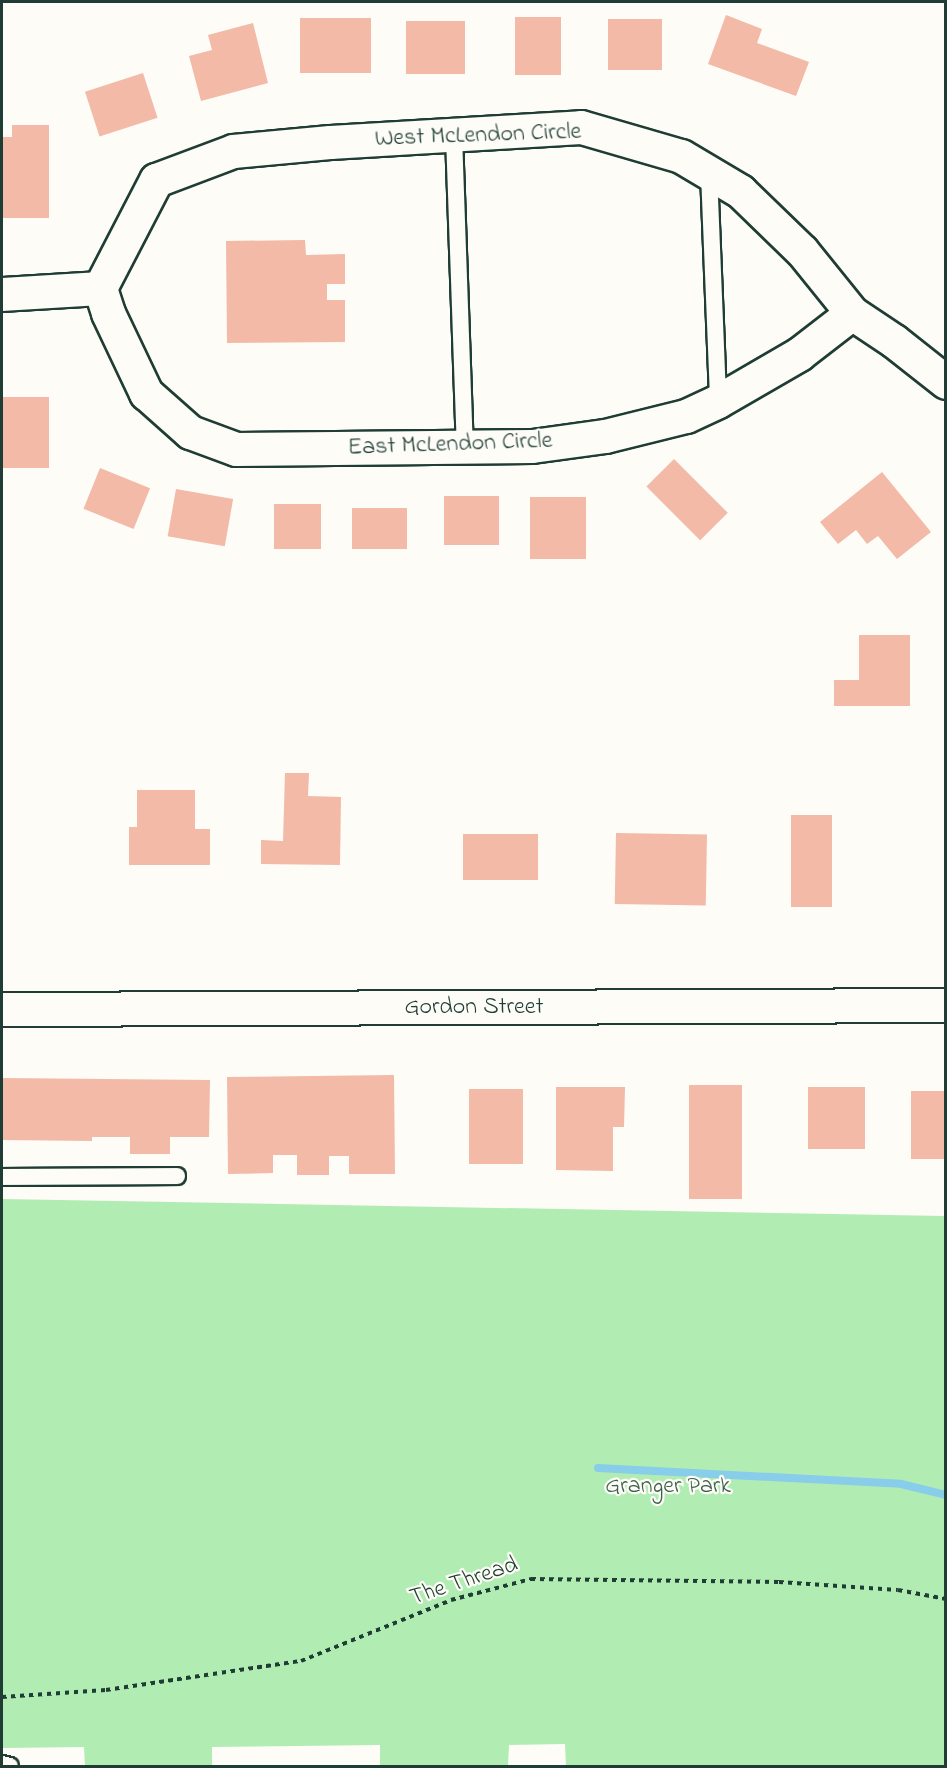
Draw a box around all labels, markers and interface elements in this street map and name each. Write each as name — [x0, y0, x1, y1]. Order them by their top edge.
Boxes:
street label: West McLendon Circle — [374, 118, 582, 154]
street label: East McLendon Circle — [347, 427, 553, 463]
street label: Gordon Street — [404, 994, 544, 1022]
park label: Granger Park — [605, 1473, 731, 1501]
street label: The Thread — [406, 1551, 522, 1613]

